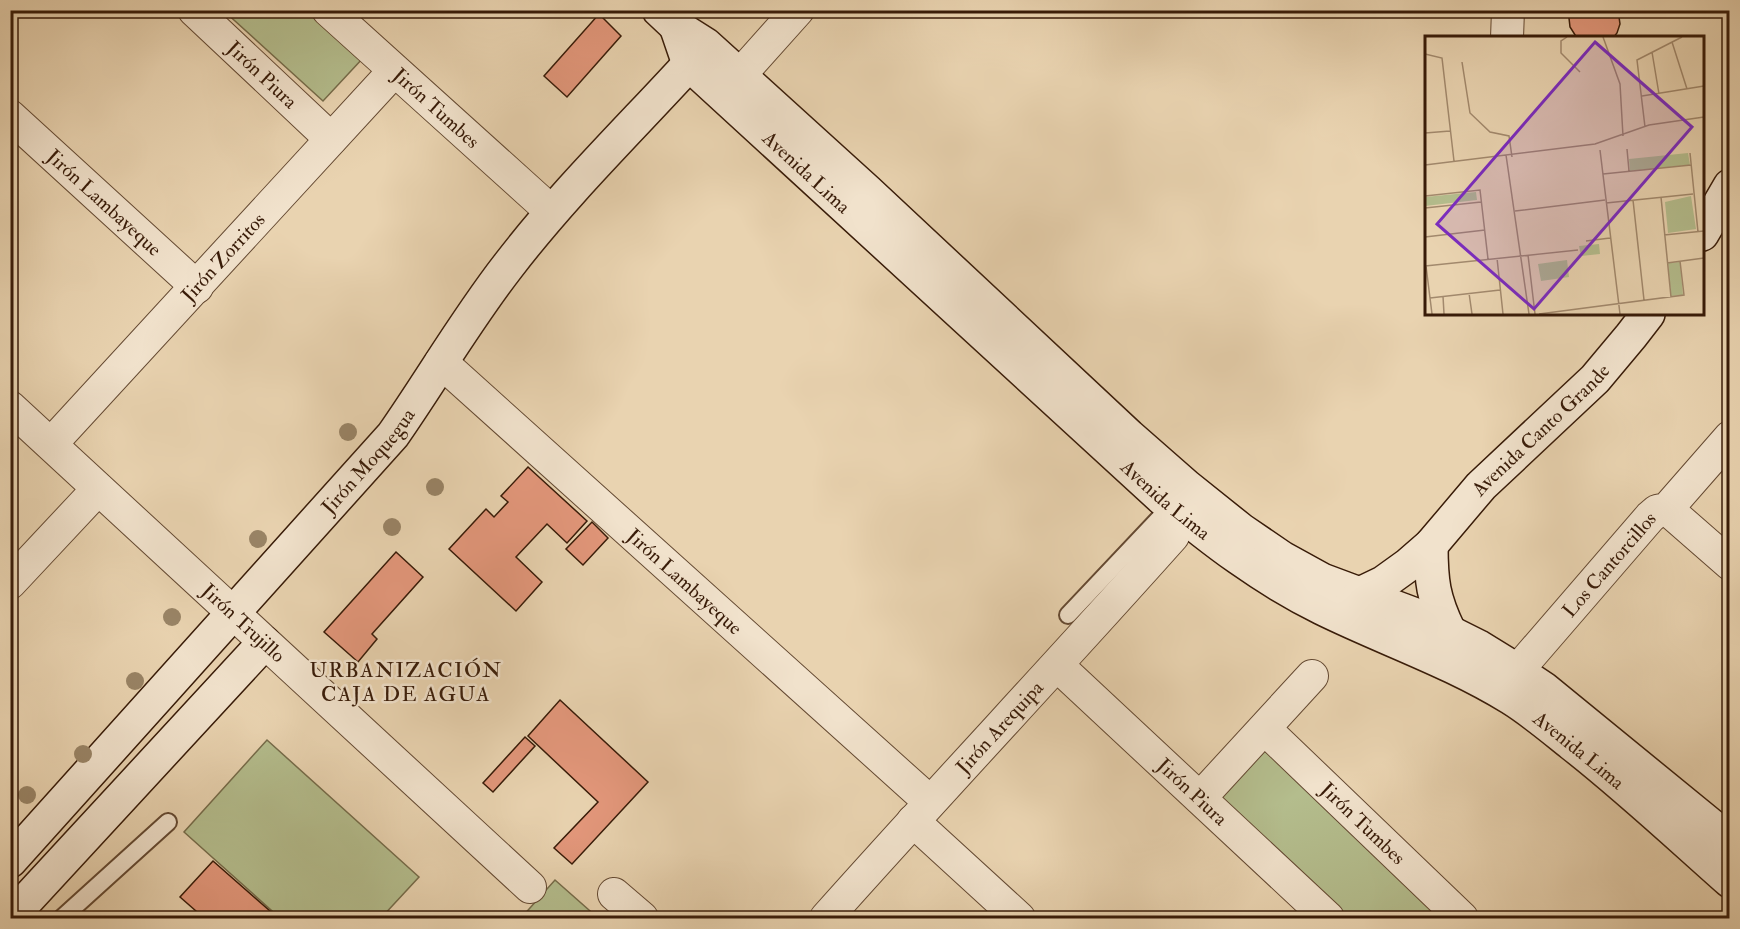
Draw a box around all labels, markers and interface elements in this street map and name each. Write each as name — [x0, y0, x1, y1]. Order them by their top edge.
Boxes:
street label: Jirón Piura — [221, 35, 304, 114]
inset map — [1425, 36, 1704, 315]
street label: Jirón Tumbes — [387, 62, 485, 154]
street label: Avenida Lima — [757, 125, 856, 219]
street label: Jirón Lambayeque — [41, 143, 167, 261]
street label: Jirón Zorritos — [175, 207, 270, 308]
street label: Avenida Canto Grande — [1465, 359, 1615, 501]
street label: Jirón Moquegua — [315, 403, 421, 520]
street label: Avenida Lima — [1115, 453, 1216, 546]
street label: Los Cantorcillos — [1557, 505, 1661, 622]
street label: Jirón Lambayeque — [621, 522, 748, 640]
street label: Jirón Trujillo — [196, 577, 291, 668]
district label: URBANIZACIÓN CAJA DE AGUA — [309, 657, 503, 708]
street label: Jirón Arequipa — [950, 675, 1049, 780]
street label: Avenida Lima — [1528, 705, 1631, 795]
street label: Jirón Piura — [1151, 752, 1234, 831]
street label: Jirón Tumbes — [1315, 776, 1411, 870]

